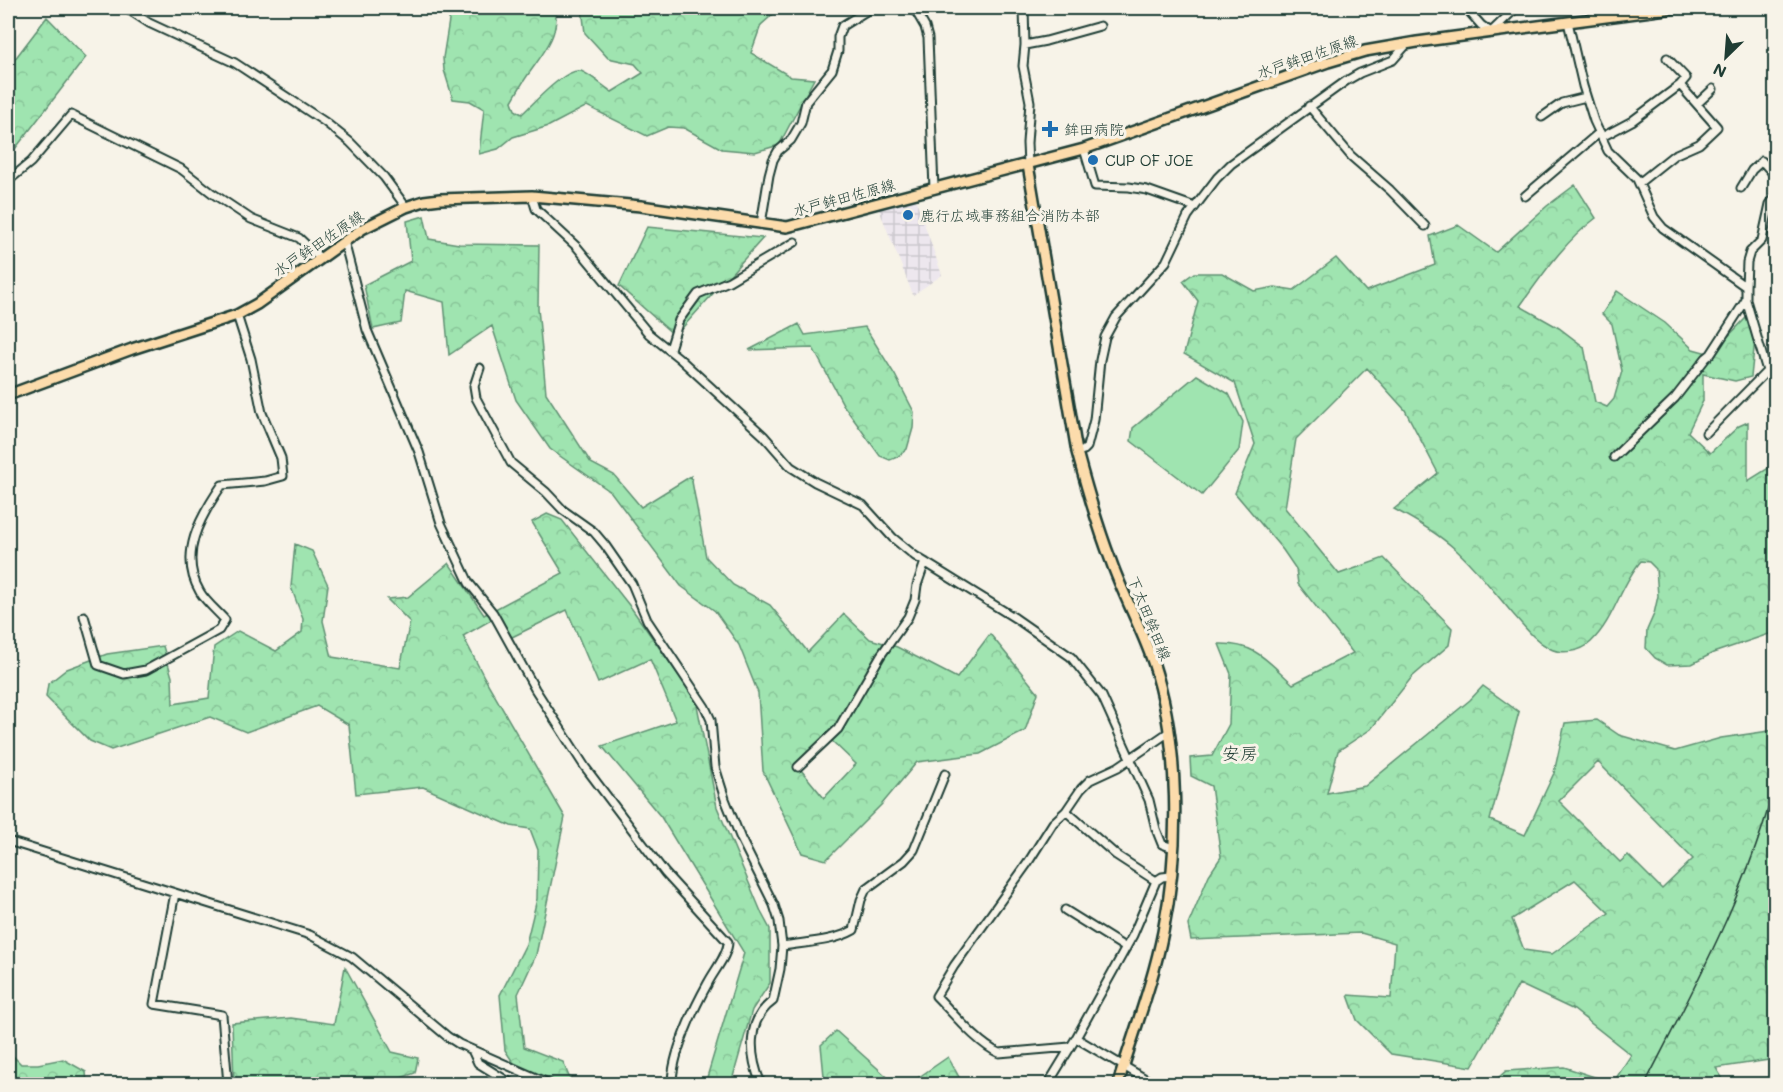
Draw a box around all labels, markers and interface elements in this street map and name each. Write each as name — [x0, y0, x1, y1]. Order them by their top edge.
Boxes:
north arrow — [1696, 27, 1756, 87]
street label: 水戸鉾田佐原線 — [1254, 29, 1360, 83]
text: N — [1710, 59, 1729, 83]
place label: 鉾田病院 — [1064, 119, 1124, 139]
marker: 鉾田病院 — [1041, 120, 1059, 138]
place label: CUP OF JOE — [1105, 150, 1194, 170]
marker: CUP OF JOE — [1086, 153, 1100, 167]
street label: 水戸鉾田佐原線 — [791, 174, 897, 220]
street label: 水戸鉾田佐原線 — [269, 205, 367, 281]
place label: 鹿行広域事務組合消防本部 — [920, 205, 1100, 225]
marker: 鹿行広域事務組合消防本部 — [901, 208, 915, 222]
street label: 下太田鉾田線 — [1124, 573, 1176, 663]
district label: 安房 — [1222, 741, 1258, 765]

